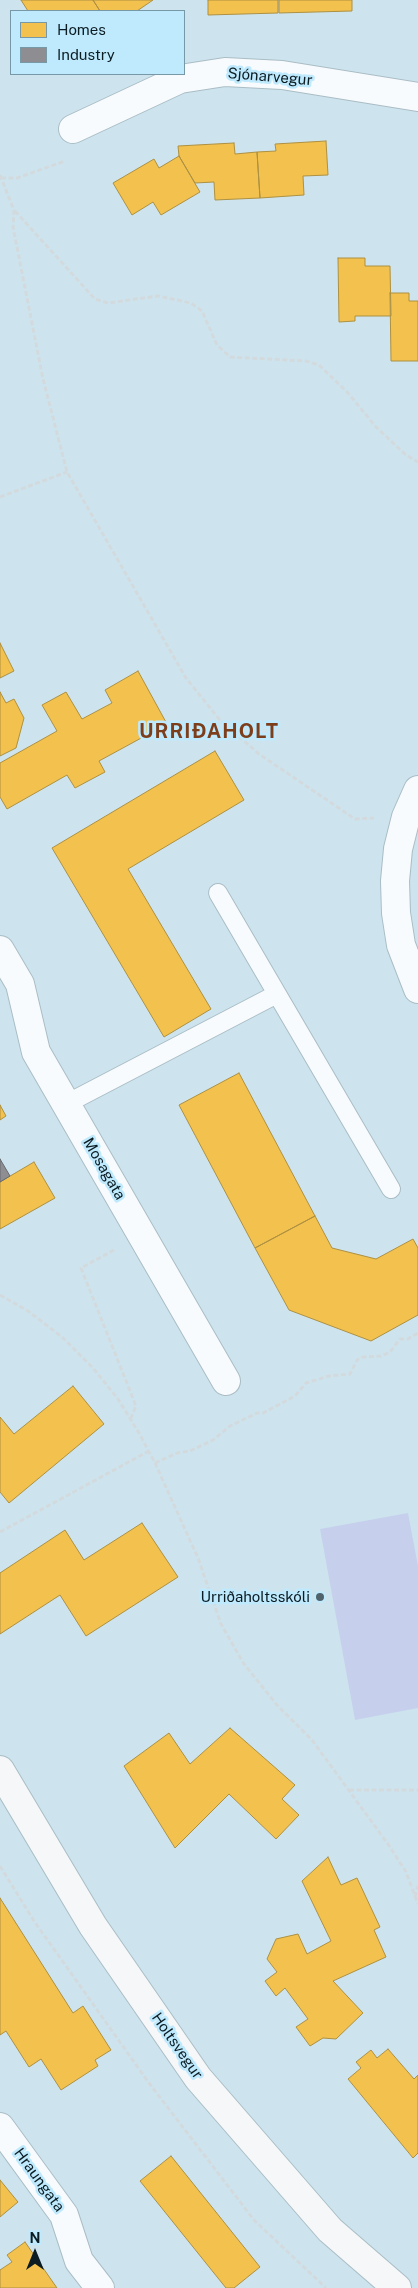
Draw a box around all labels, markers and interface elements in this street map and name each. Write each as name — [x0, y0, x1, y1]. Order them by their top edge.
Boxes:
legend — [10, 10, 185, 75]
text: Homes — [57, 21, 106, 38]
text: Industry — [57, 46, 115, 63]
street label: Sjónarvegur — [227, 64, 313, 90]
district label: URRIÐAHOLT — [138, 720, 280, 744]
street label: Mosagata — [79, 1135, 129, 1203]
place label: Urriðaholtsskóli — [201, 1588, 310, 1606]
marker: Urriðaholtsskóli — [314, 1591, 326, 1603]
street label: Holtsvegur — [148, 2009, 206, 2083]
street label: Hraungata — [10, 2145, 68, 2215]
north arrow — [10, 2228, 60, 2278]
text: N — [30, 2230, 40, 2246]

